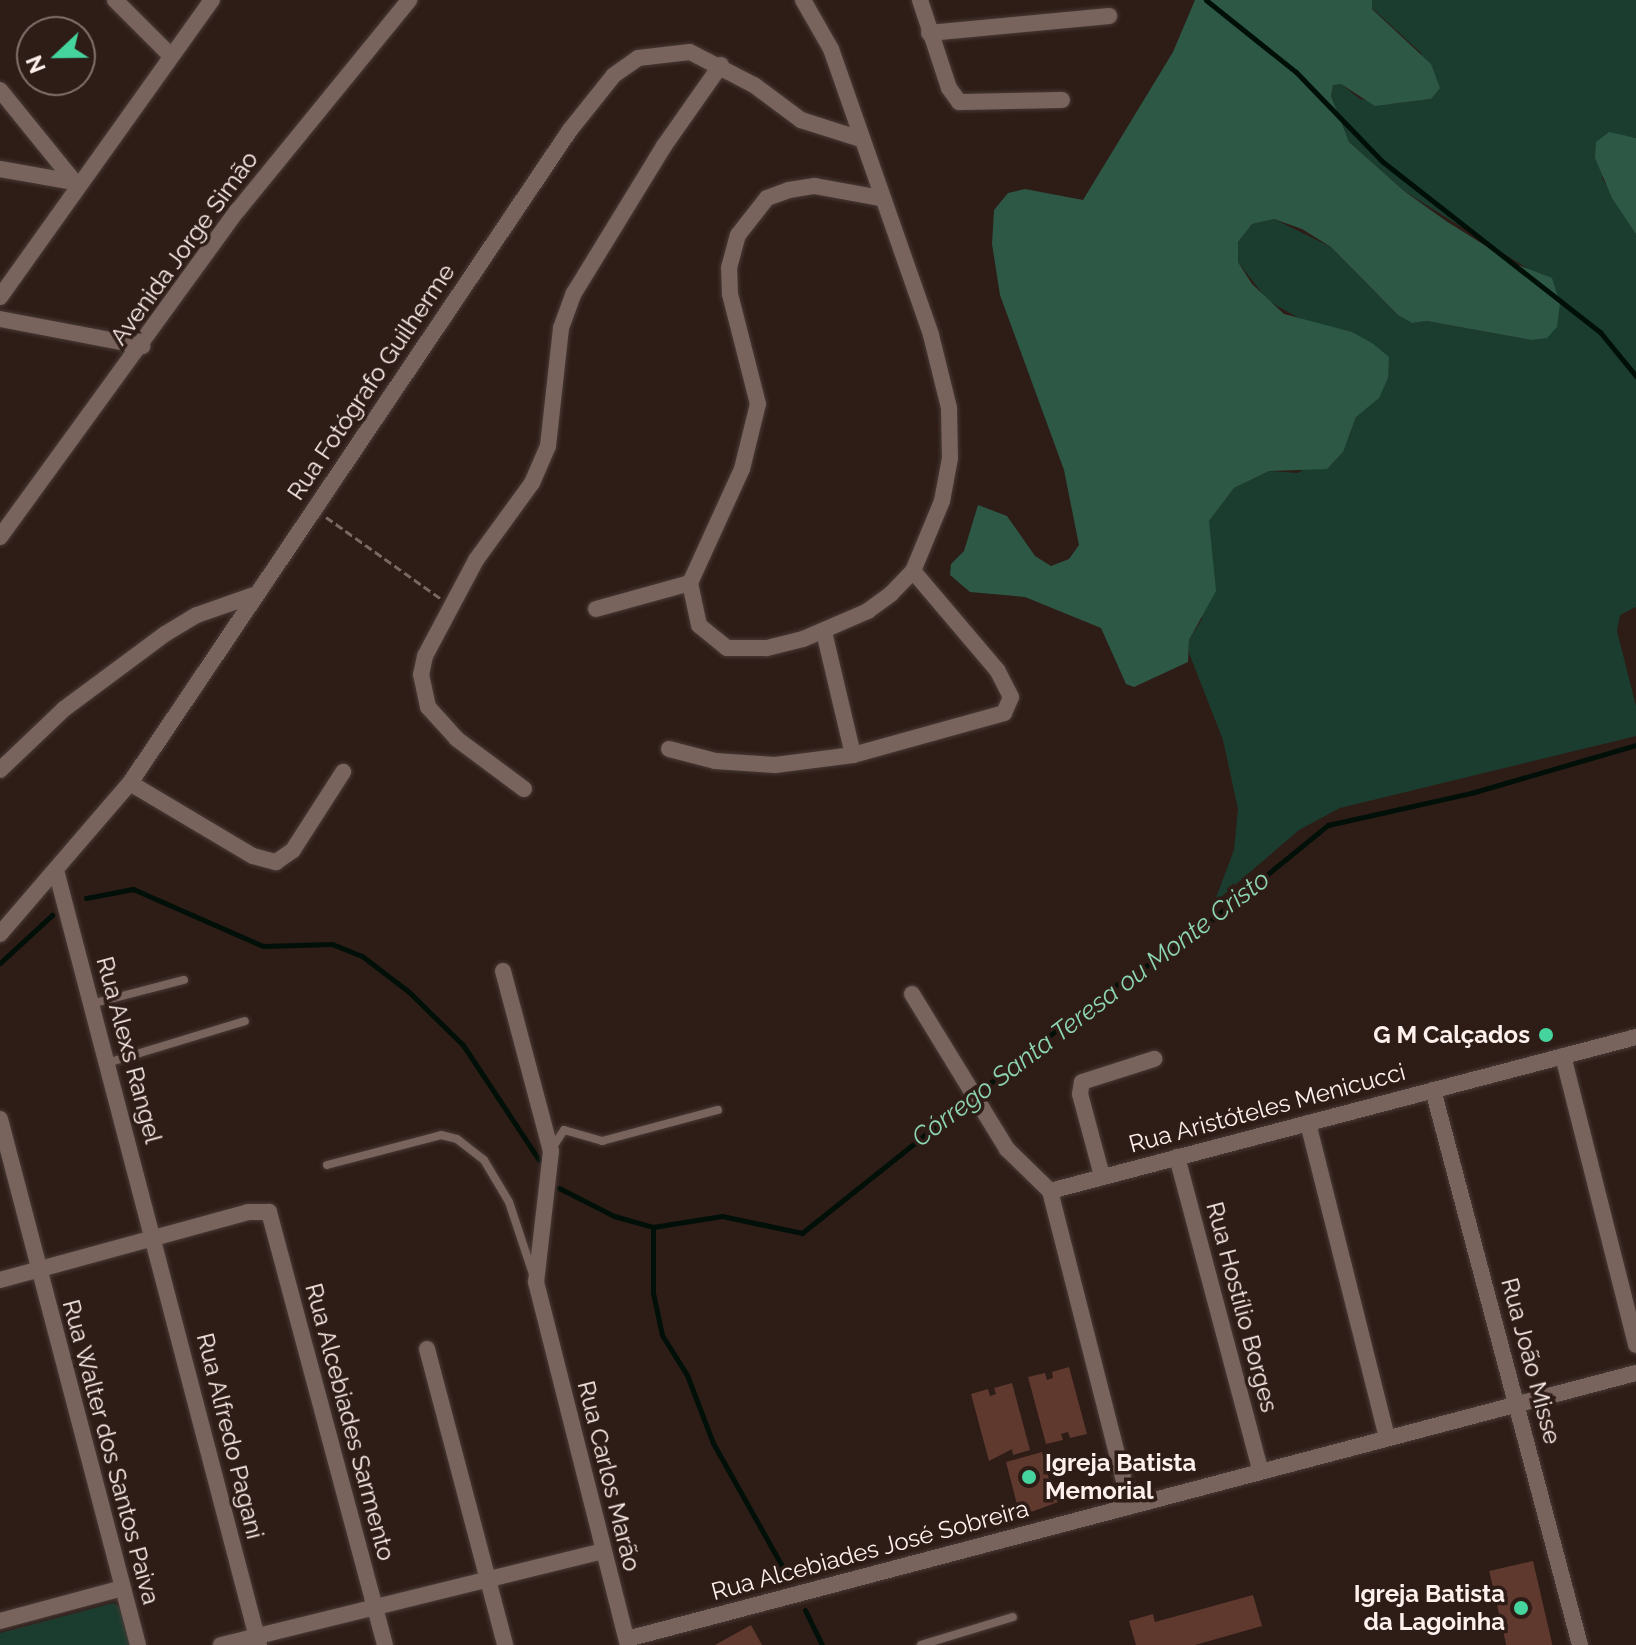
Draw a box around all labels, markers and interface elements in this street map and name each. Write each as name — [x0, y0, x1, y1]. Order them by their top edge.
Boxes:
north arrow — [16, 16, 96, 96]
text: N — [20, 52, 51, 77]
street label: Avenida Jorge Simão — [104, 145, 264, 351]
street label: Rua Fotógrafo Guilherme — [281, 259, 461, 505]
water label: Córrego Santa Teresa ou Monte Cristo — [906, 864, 1276, 1154]
street label: Rua Alexs Rangel — [90, 953, 168, 1147]
place label: G M Calçados — [1373, 1021, 1530, 1049]
marker: G M Calçados — [1537, 1026, 1555, 1044]
street label: Rua Aristóteles Menicucci — [1125, 1057, 1409, 1159]
street label: Rua Hostílio Borges — [1200, 1199, 1284, 1415]
street label: Rua João Misse — [1495, 1274, 1567, 1448]
street label: Rua Alcebiades Sarmento — [299, 1280, 401, 1564]
street label: Rua Walter dos Santos Paiva — [56, 1296, 166, 1608]
street label: Rua Alfredo Pagani — [190, 1330, 270, 1542]
street label: Rua Carlos Marão — [571, 1378, 647, 1574]
place label: Igreja Batista Memorial — [1045, 1449, 1196, 1505]
marker: Igreja Batista Memorial — [1020, 1468, 1038, 1486]
street label: Rua Alcebiades José Sobreira — [708, 1494, 1032, 1606]
place label: Igreja Batista da Lagoinha — [1354, 1580, 1505, 1636]
marker: Igreja Batista da Lagoinha — [1512, 1599, 1530, 1617]

